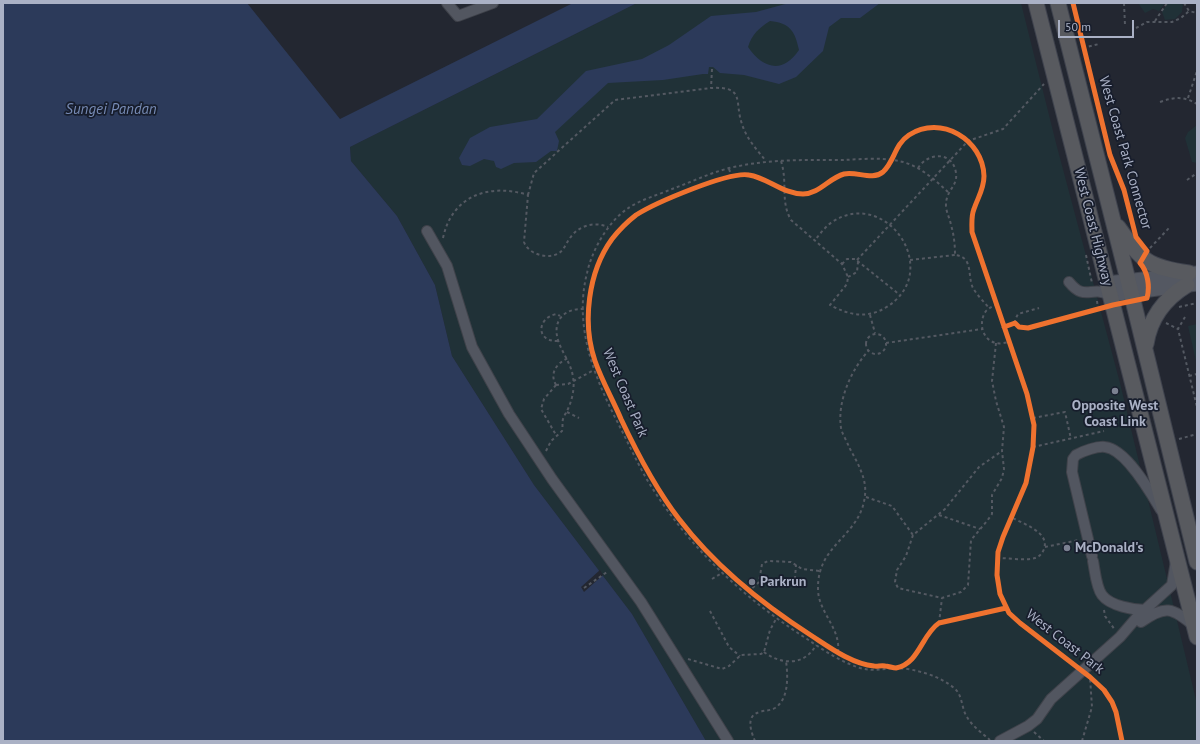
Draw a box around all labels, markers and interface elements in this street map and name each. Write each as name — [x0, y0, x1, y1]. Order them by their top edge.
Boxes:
scale bar — [1060, 12, 1136, 38]
text: 50 m — [1065, 19, 1091, 34]
street label: West Coast Park Connector — [1095, 74, 1155, 232]
water label: Sungei Pandan — [65, 101, 157, 119]
street label: West Coast Highway — [1070, 166, 1116, 288]
street label: West Coast Park — [599, 346, 651, 440]
marker: Opposite West Coast Link — [1110, 386, 1120, 396]
place label: Opposite West Coast Link — [1072, 398, 1158, 430]
place label: McDonald's — [1075, 540, 1144, 556]
marker: McDonald's — [1062, 543, 1072, 553]
place label: Parkrun — [760, 574, 806, 590]
marker: Parkrun — [747, 577, 757, 587]
street label: West Coast Park — [1023, 606, 1107, 678]

